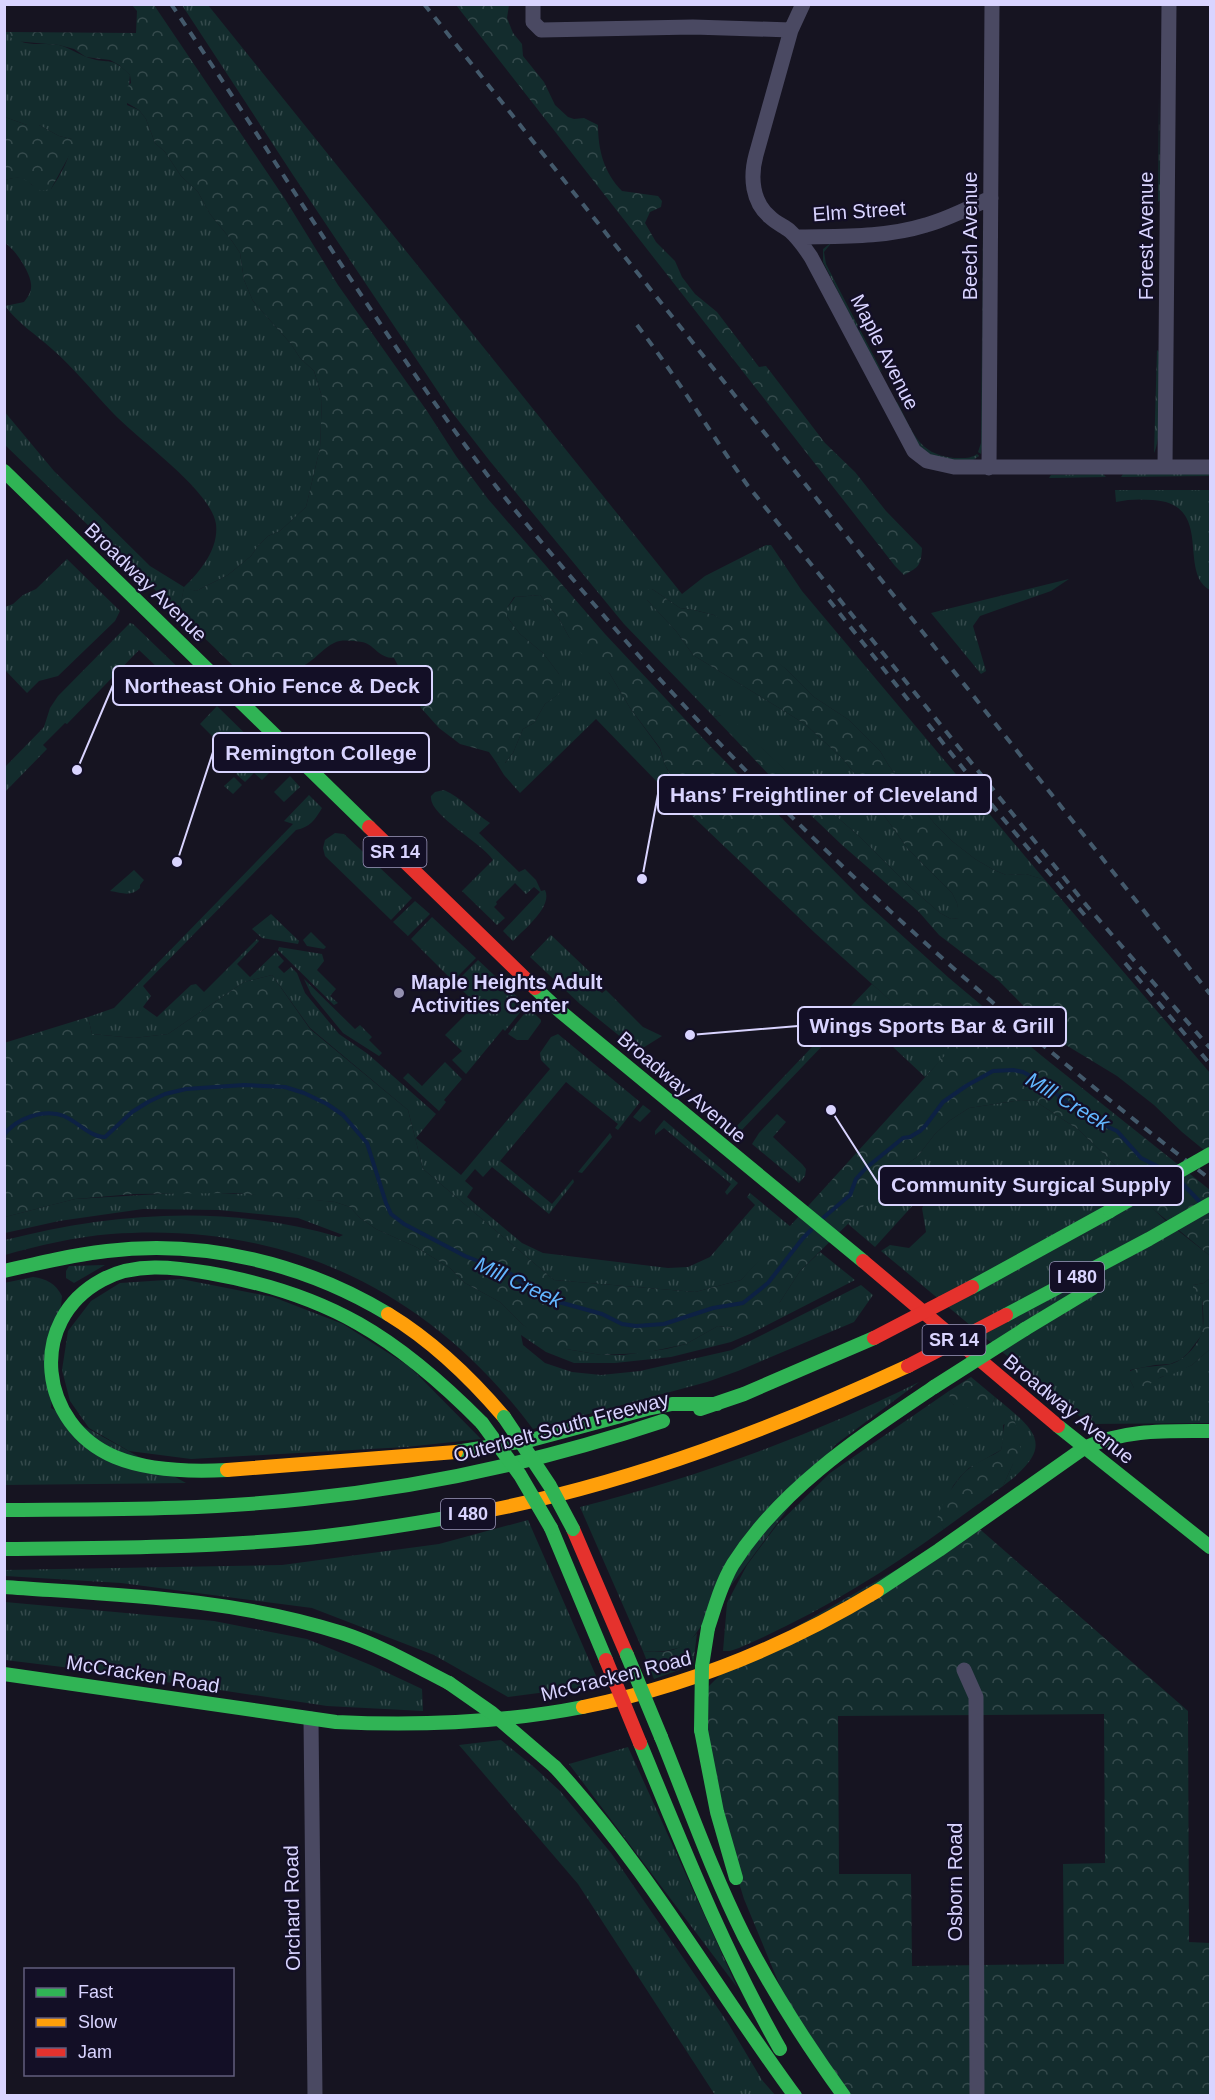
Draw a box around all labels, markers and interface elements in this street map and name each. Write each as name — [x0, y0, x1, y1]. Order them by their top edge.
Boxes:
street label: Beech Avenue — [959, 172, 981, 300]
street label: Forest Avenue — [1135, 172, 1157, 300]
street label: Elm Street — [812, 197, 907, 225]
street label: Maple Avenue — [847, 291, 923, 413]
street label: Broadway Avenue — [81, 518, 211, 646]
callout: Northeast Ohio Fence & Deck — [113, 666, 432, 705]
text: Northeast Ohio Fence & Deck — [124, 674, 420, 697]
callout: Remington College — [213, 733, 429, 772]
text: Remington College — [225, 741, 417, 764]
callout: Hans’ Freightliner of Cleveland — [658, 775, 991, 814]
text: Hans’ Freightliner of Cleveland — [670, 783, 978, 806]
road number: SR 14 — [364, 837, 426, 867]
place label: Maple Heights Adult Activities Center — [411, 971, 603, 1016]
marker: Maple Heights Adult Activities Center — [392, 986, 406, 1000]
callout: Wings Sports Bar & Grill — [798, 1007, 1066, 1046]
text: Wings Sports Bar & Grill — [810, 1014, 1054, 1037]
street label: Broadway Avenue — [613, 1027, 751, 1147]
water label: Mill Creek — [1022, 1067, 1115, 1136]
callout: Community Surgical Supply — [879, 1166, 1183, 1205]
text: Community Surgical Supply — [891, 1173, 1171, 1196]
water label: Mill Creek — [472, 1252, 568, 1313]
road number: I 480 — [1050, 1262, 1104, 1292]
road number: SR 14 — [922, 1325, 986, 1355]
street label: Broadway Avenue — [1000, 1350, 1138, 1468]
street label: Outerbelt South Freeway — [451, 1388, 671, 1466]
road number: I 480 — [441, 1499, 495, 1529]
street label: McCracken Road — [538, 1647, 694, 1705]
street label: McCracken Road — [65, 1651, 221, 1697]
street label: Osborn Road — [944, 1823, 966, 1941]
street label: Orchard Road — [280, 1845, 304, 1971]
legend — [24, 1968, 234, 2076]
text: Fast — [78, 1982, 113, 2002]
text: Slow — [78, 2012, 118, 2032]
text: Jam — [78, 2042, 112, 2062]

